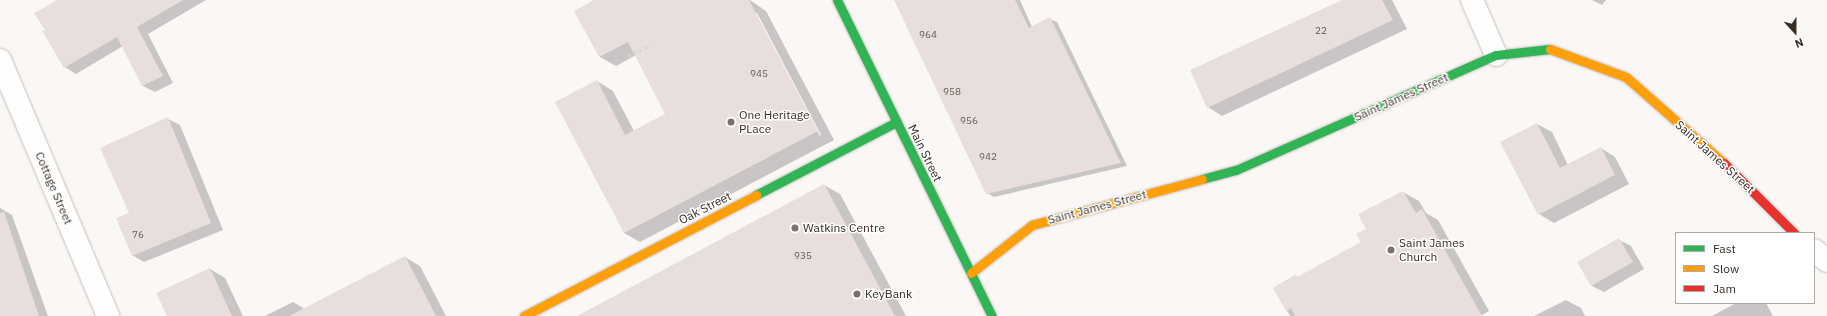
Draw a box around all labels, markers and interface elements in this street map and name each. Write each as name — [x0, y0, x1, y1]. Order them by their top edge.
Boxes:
north arrow — [1775, 12, 1815, 52]
house number: 22 — [1315, 25, 1327, 37]
house number: 964 — [919, 29, 937, 41]
text: N — [1793, 35, 1806, 51]
house number: 945 — [750, 68, 768, 80]
street label: Saint James Street — [1352, 70, 1450, 124]
house number: 958 — [943, 86, 961, 98]
place label: One Heritage PLace — [739, 108, 810, 136]
house number: 956 — [960, 115, 978, 127]
marker: One Heritage PLace — [726, 117, 736, 127]
street label: Saint James Street — [1672, 118, 1758, 196]
street label: Main Street — [905, 122, 945, 184]
street label: Cottage Street — [32, 150, 76, 226]
house number: 942 — [979, 151, 997, 163]
street label: Saint James Street — [1046, 187, 1148, 227]
street label: Oak Street — [676, 189, 734, 227]
place label: Watkins Centre — [803, 221, 885, 235]
marker: Watkins Centre — [790, 223, 800, 233]
house number: 76 — [132, 229, 144, 241]
legend — [1675, 232, 1815, 304]
place label: Saint James Church — [1399, 236, 1465, 264]
text: Fast — [1713, 241, 1736, 256]
marker: Saint James Church — [1386, 245, 1396, 255]
house number: 935 — [794, 250, 812, 262]
text: Slow — [1713, 261, 1739, 276]
text: Jam — [1713, 281, 1736, 296]
place label: KeyBank — [865, 287, 912, 301]
marker: KeyBank — [852, 289, 862, 299]

